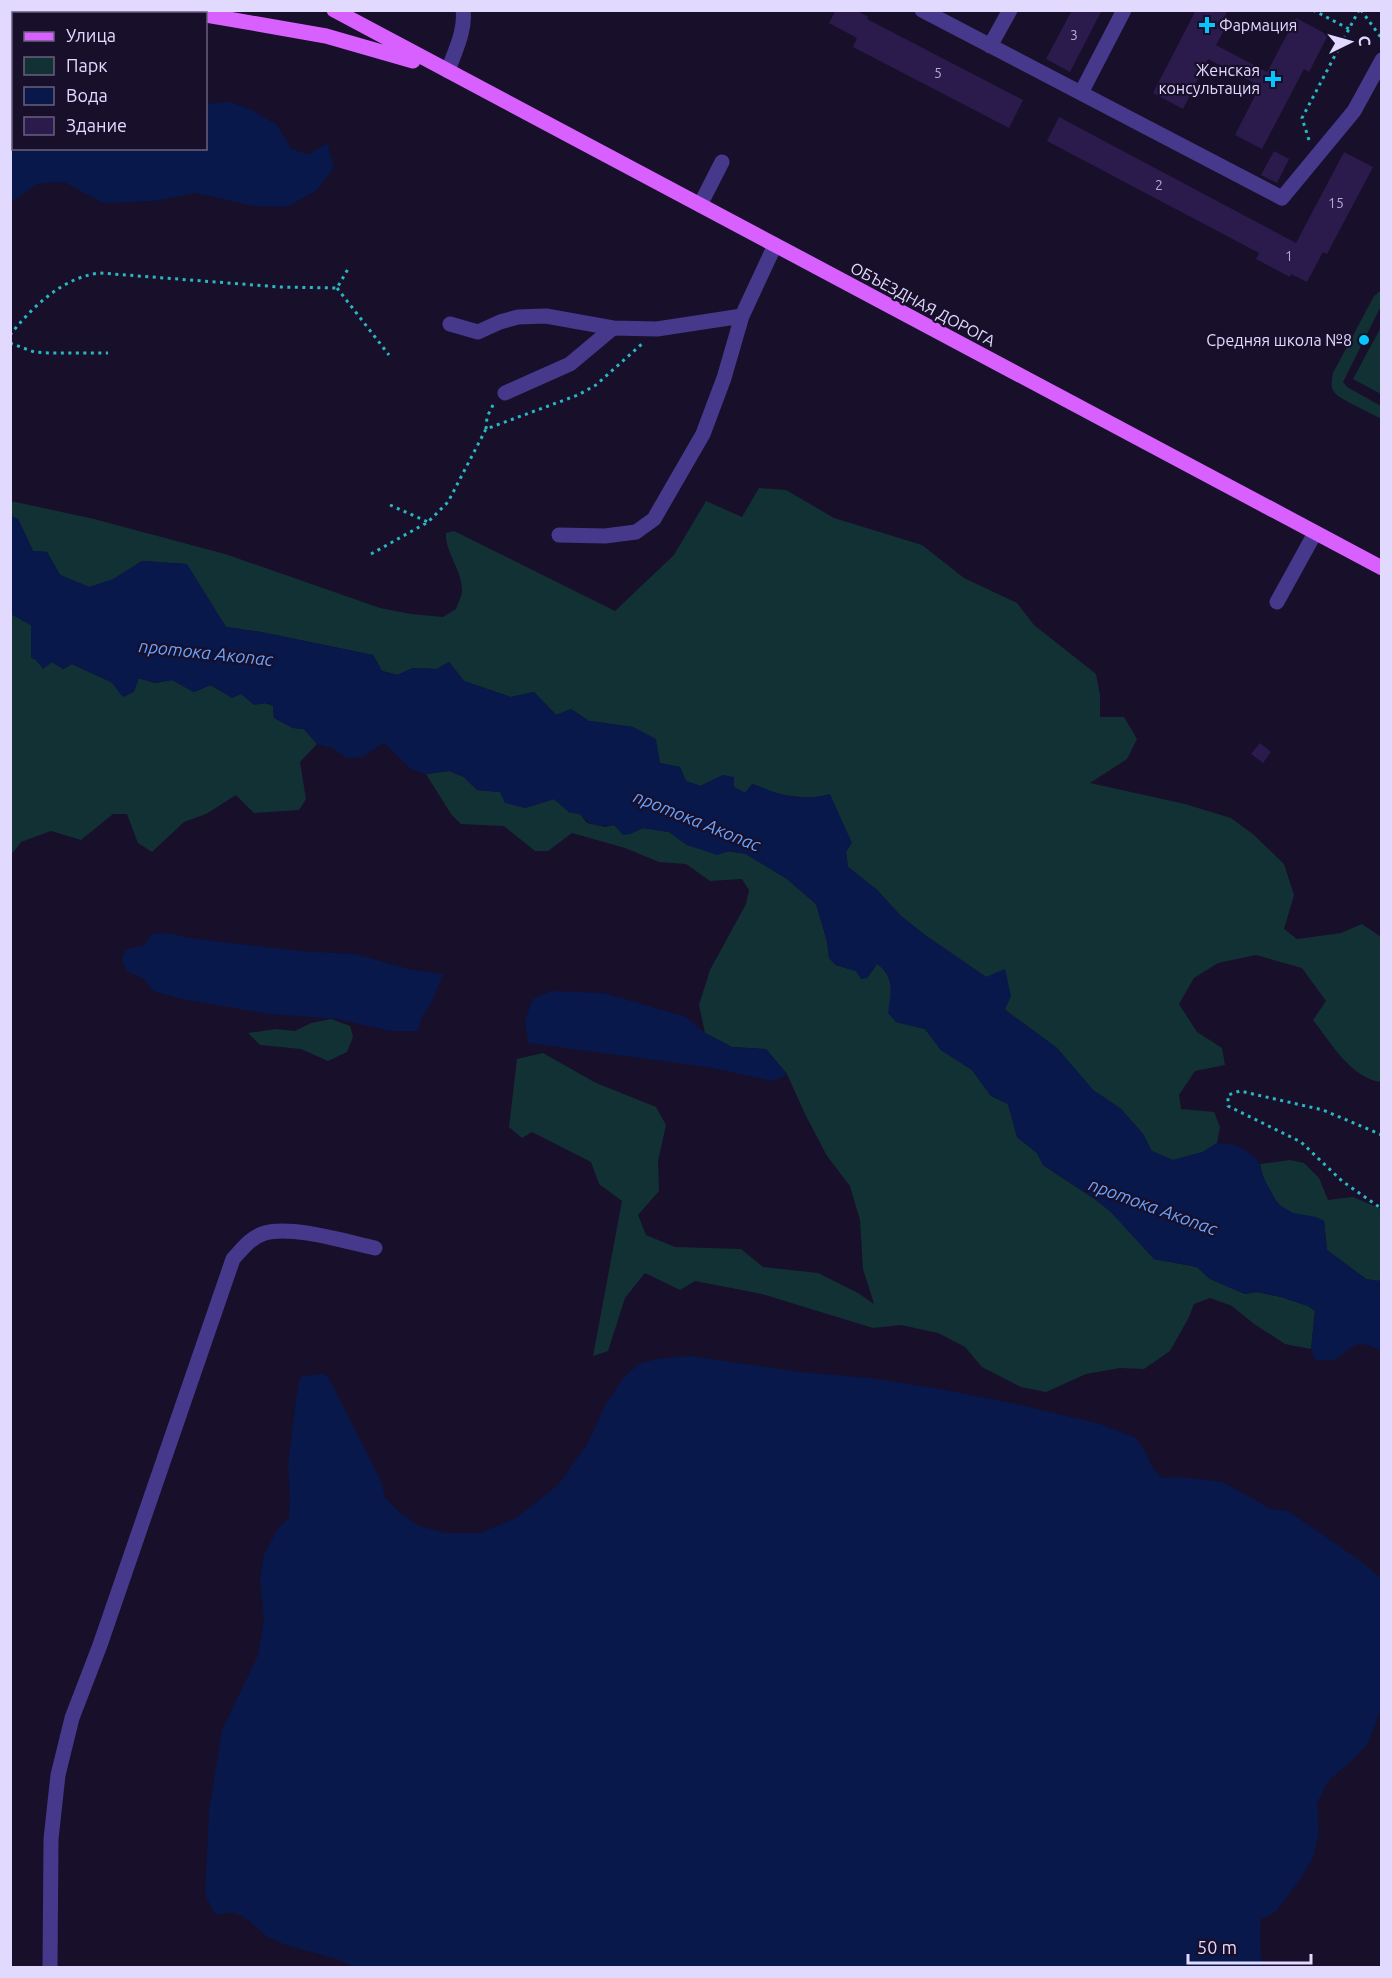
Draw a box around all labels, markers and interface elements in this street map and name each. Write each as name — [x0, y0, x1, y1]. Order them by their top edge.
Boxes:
legend — [12, 12, 207, 150]
north arrow — [1320, 12, 1380, 72]
place label: Фармация — [1219, 16, 1297, 34]
marker: Фармация — [1200, 18, 1214, 32]
text: Улица — [66, 25, 116, 45]
house number: 3 — [1070, 27, 1078, 43]
text: С — [1356, 35, 1374, 47]
text: Парк — [66, 55, 107, 75]
place label: Женская консультация — [1159, 61, 1260, 97]
house number: 5 — [934, 65, 942, 81]
marker: Женская консультация — [1264, 70, 1282, 88]
text: Вода — [66, 85, 108, 105]
text: Здание — [66, 115, 127, 135]
house number: 2 — [1155, 177, 1163, 193]
house number: 15 — [1328, 195, 1344, 211]
house number: 1 — [1285, 248, 1293, 264]
street label: ОБЪЕЗДНАЯ ДОРОГА — [848, 258, 999, 350]
place label: Средняя школа №8 — [1206, 331, 1352, 349]
marker: Средняя школа №8 — [1357, 333, 1371, 347]
water label: протока Акопас — [138, 635, 275, 669]
water label: протока Акопас — [631, 785, 764, 855]
water label: протока Акопас — [1086, 1173, 1221, 1239]
scale bar — [1188, 1927, 1311, 1965]
text: 50 m — [1197, 1937, 1237, 1957]

